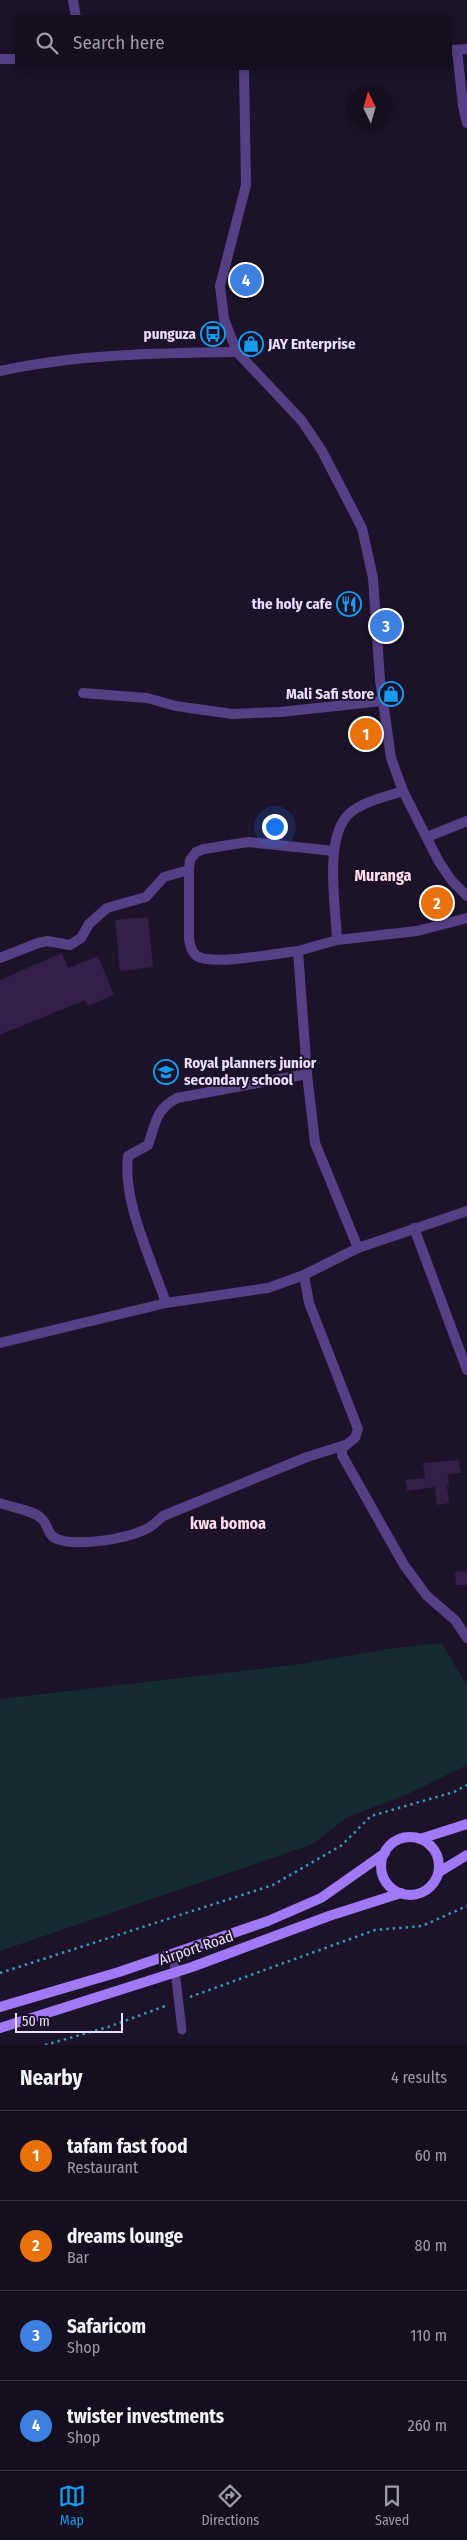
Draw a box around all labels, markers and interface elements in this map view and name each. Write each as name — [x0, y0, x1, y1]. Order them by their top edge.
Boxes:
search box — [15, 15, 452, 70]
icon: search — [33, 29, 61, 57]
text: Search here — [73, 31, 165, 54]
north arrow — [347, 85, 392, 130]
pin: 4 — [230, 261, 262, 299]
bus stop icon: punguza — [200, 321, 226, 347]
place label: punguza — [144, 325, 197, 343]
shop icon: JAY Enterprise — [238, 331, 264, 357]
place label: JAY Enterprise — [267, 335, 356, 353]
restaurant icon: the holy cafe — [336, 591, 362, 617]
place label: the holy cafe — [252, 595, 332, 613]
pin: 3 — [370, 607, 402, 645]
shop icon: Mali Safi store — [378, 681, 404, 707]
place label: Mali Safi store — [286, 685, 374, 703]
pin: 1 — [350, 715, 382, 753]
your location — [262, 814, 288, 840]
district label: Muranga — [354, 866, 412, 885]
pin: 2 — [421, 884, 453, 922]
place label: Royal planners junior secondary school — [184, 1054, 317, 1089]
school or university icon: Royal planners junior secondary school — [153, 1059, 179, 1085]
district label: kwa bomoa — [190, 1514, 266, 1533]
street label: Airport Road — [156, 1927, 236, 1969]
scale bar — [15, 2010, 122, 2033]
text: 50 m — [22, 2013, 50, 2030]
text: Nearby — [20, 2065, 82, 2091]
text: 4 results — [391, 2068, 447, 2087]
text: tafam fast food — [67, 2135, 188, 2158]
text: 1 — [33, 2146, 39, 2165]
text: 60 m — [415, 2146, 447, 2165]
text: Restaurant — [67, 2158, 138, 2177]
text: dreams lounge — [67, 2225, 183, 2248]
text: 2 — [32, 2236, 40, 2255]
text: 80 m — [415, 2236, 447, 2255]
text: Bar — [67, 2248, 89, 2267]
text: Safaricom — [67, 2315, 146, 2338]
text: 3 — [32, 2326, 40, 2345]
text: 110 m — [410, 2326, 447, 2345]
text: Shop — [67, 2338, 100, 2357]
text: twister investments — [67, 2405, 224, 2428]
text: 4 — [32, 2416, 40, 2435]
text: 260 m — [408, 2416, 447, 2435]
text: Shop — [67, 2428, 100, 2447]
tab: Map — [58, 2482, 86, 2529]
tab: Directions — [201, 2482, 259, 2529]
tab: Saved — [375, 2482, 409, 2529]

